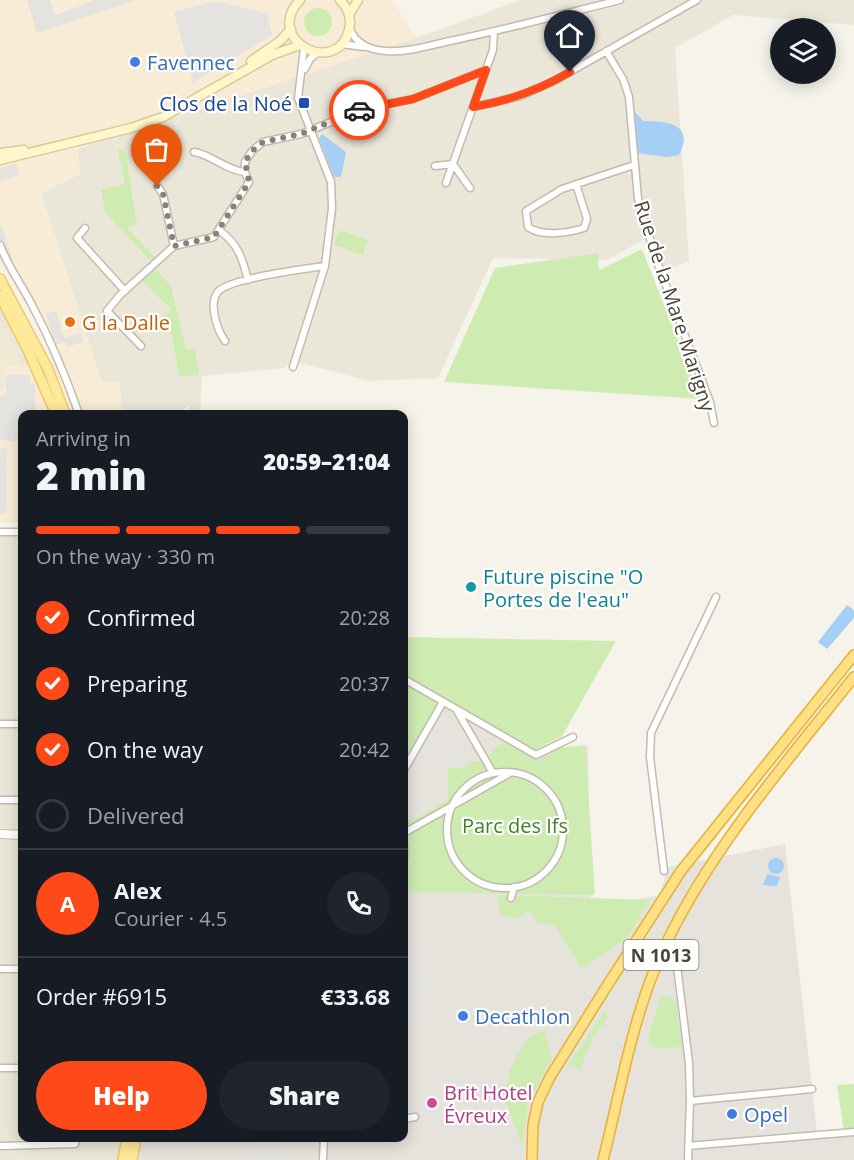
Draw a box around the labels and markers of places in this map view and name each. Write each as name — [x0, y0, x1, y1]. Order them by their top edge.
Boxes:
pin — [544, 10, 595, 72]
place label: Favennec — [147, 49, 235, 76]
marker: Favennec — [128, 55, 142, 69]
place label: Clos de la Noé — [159, 90, 292, 117]
marker: Clos de la Noé — [297, 96, 311, 110]
pin — [131, 124, 182, 186]
place label: G la Dalle — [82, 309, 170, 336]
marker: G la Dalle — [63, 315, 77, 329]
place label: Future piscine "O Portes de l'eau" — [483, 563, 643, 613]
marker: Future piscine "O Portes de l'eau" — [464, 580, 478, 594]
place label: Decathlon — [475, 1003, 570, 1030]
marker: Decathlon — [456, 1009, 470, 1023]
place label: Brit Hotel Évreux — [444, 1079, 533, 1129]
marker: Brit Hotel Évreux — [425, 1096, 439, 1110]
place label: Opel — [744, 1101, 788, 1128]
marker: Opel — [725, 1107, 739, 1121]

